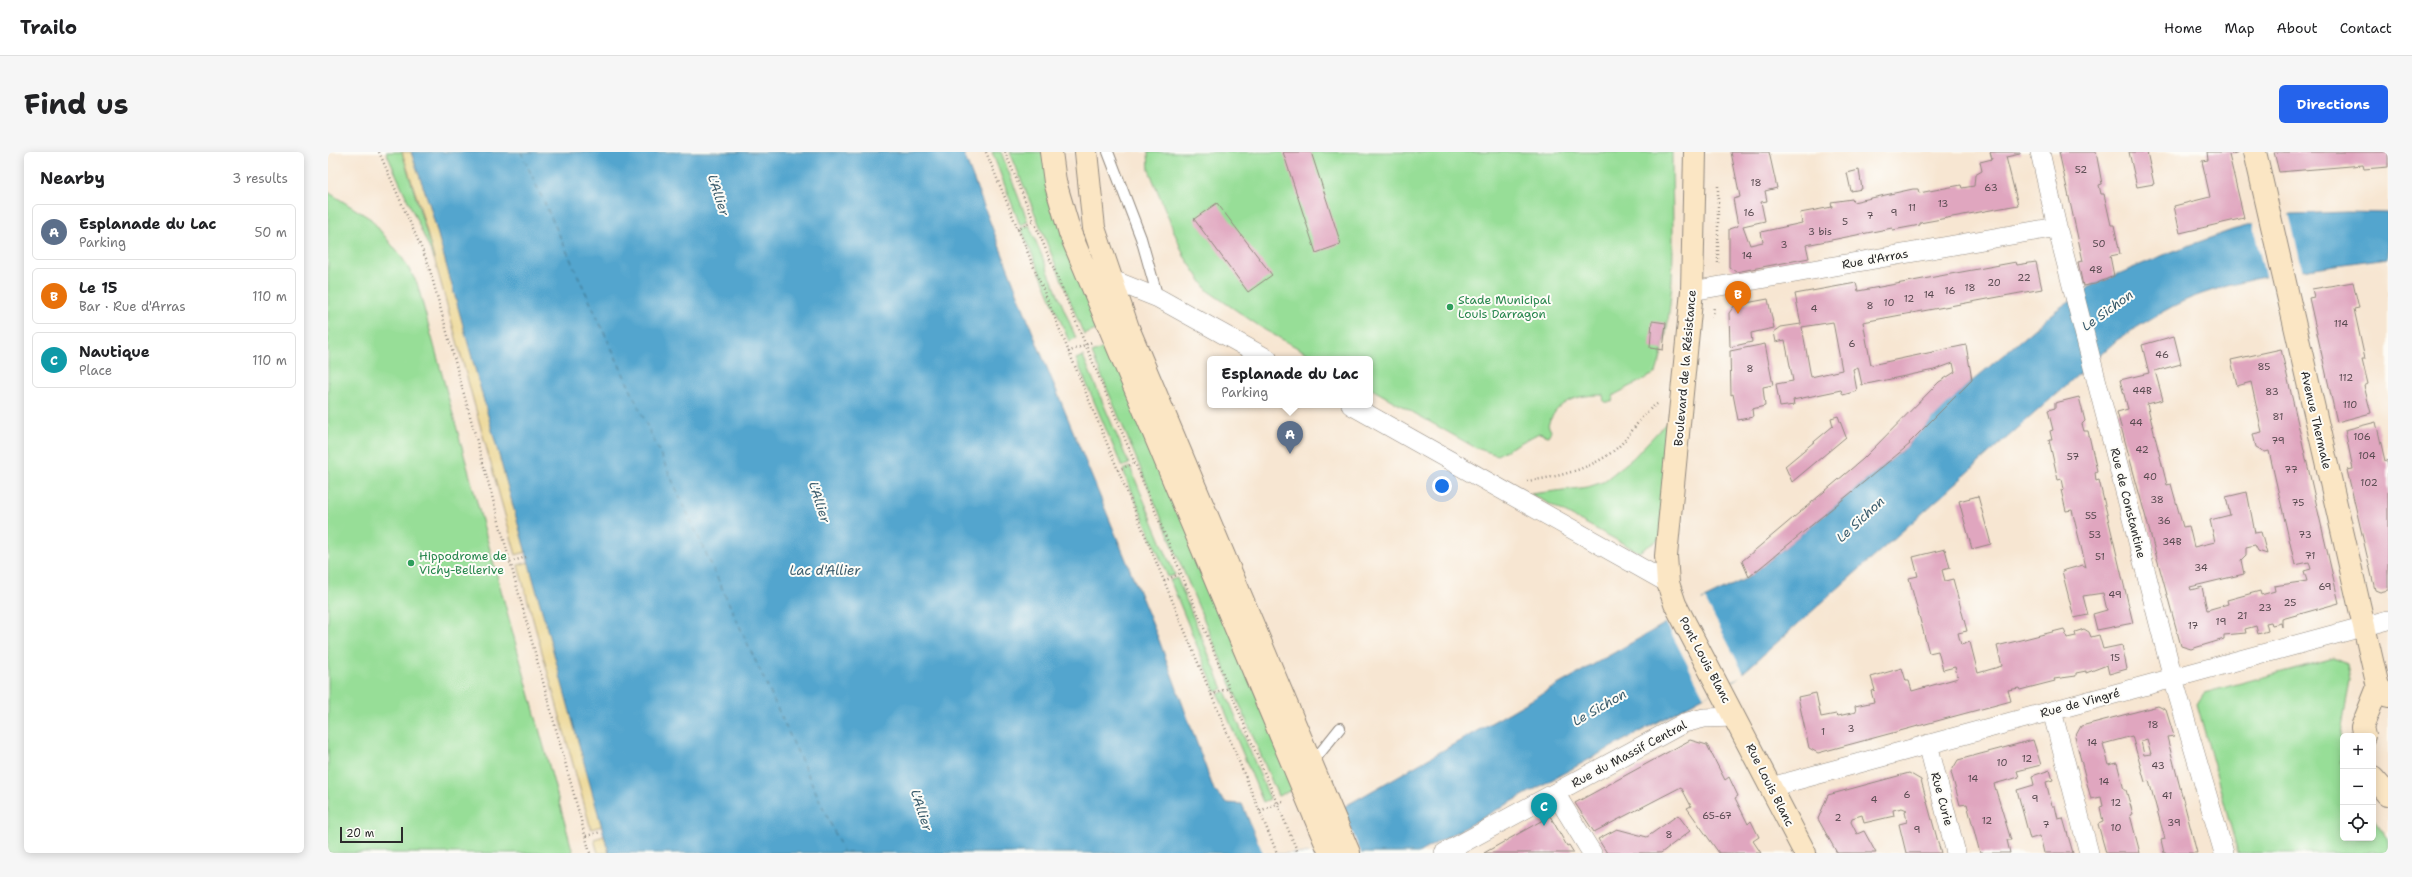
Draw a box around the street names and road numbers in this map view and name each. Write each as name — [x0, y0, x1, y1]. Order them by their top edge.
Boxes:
street label: Rue d'Arras — [1841, 245, 1909, 273]
street label: Boulevard de la Résistance — [1670, 289, 1700, 447]
street label: Avenue Thermale — [2297, 369, 2335, 471]
street label: Rue de Constantine — [2107, 446, 2150, 560]
street label: Pont Louis Blanc — [1675, 614, 1735, 706]
street label: Rue de Vingré — [2038, 685, 2122, 721]
street label: Rue du Massif Central — [1569, 717, 1690, 791]
street label: Rue Louis Blanc — [1742, 741, 1798, 829]
street label: Rue Curie — [1927, 770, 1957, 828]

